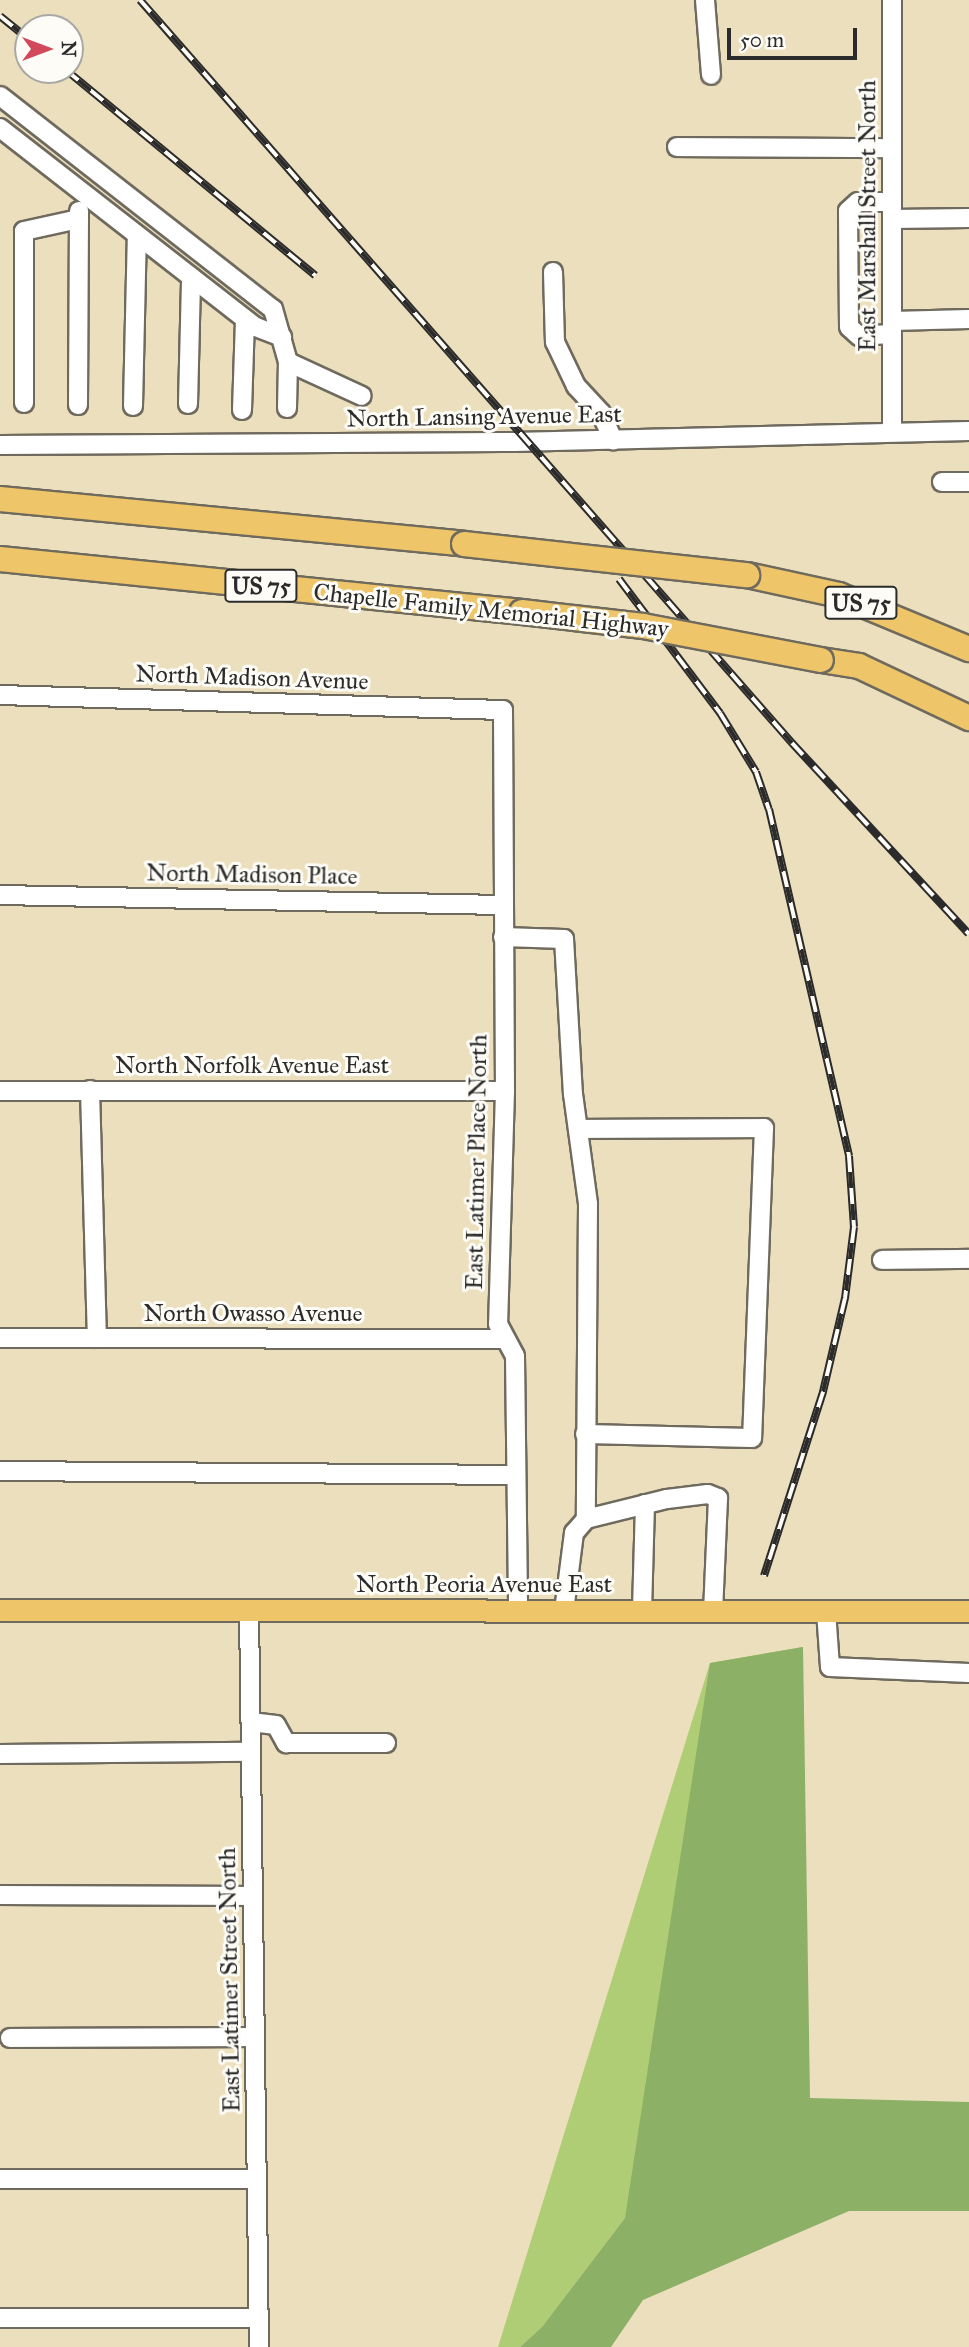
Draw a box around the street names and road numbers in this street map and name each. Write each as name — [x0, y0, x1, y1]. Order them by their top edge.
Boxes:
street label: East Marshall Street North — [854, 80, 882, 352]
street label: North Lansing Avenue East — [346, 400, 622, 434]
road number: US 75 — [224, 566, 298, 606]
street label: Chapelle Family Memorial Highway — [312, 578, 670, 644]
road number: US 75 — [824, 583, 898, 622]
street label: North Madison Avenue — [135, 660, 369, 696]
street label: North Madison Place — [146, 859, 358, 891]
street label: East Latimer Place North — [460, 1034, 494, 1290]
street label: North Norfolk Avenue East — [115, 1052, 389, 1080]
street label: North Owasso Avenue — [143, 1300, 363, 1328]
street label: North Peoria Avenue East — [356, 1571, 612, 1599]
street label: East Latimer Street North — [213, 1847, 247, 2113]

